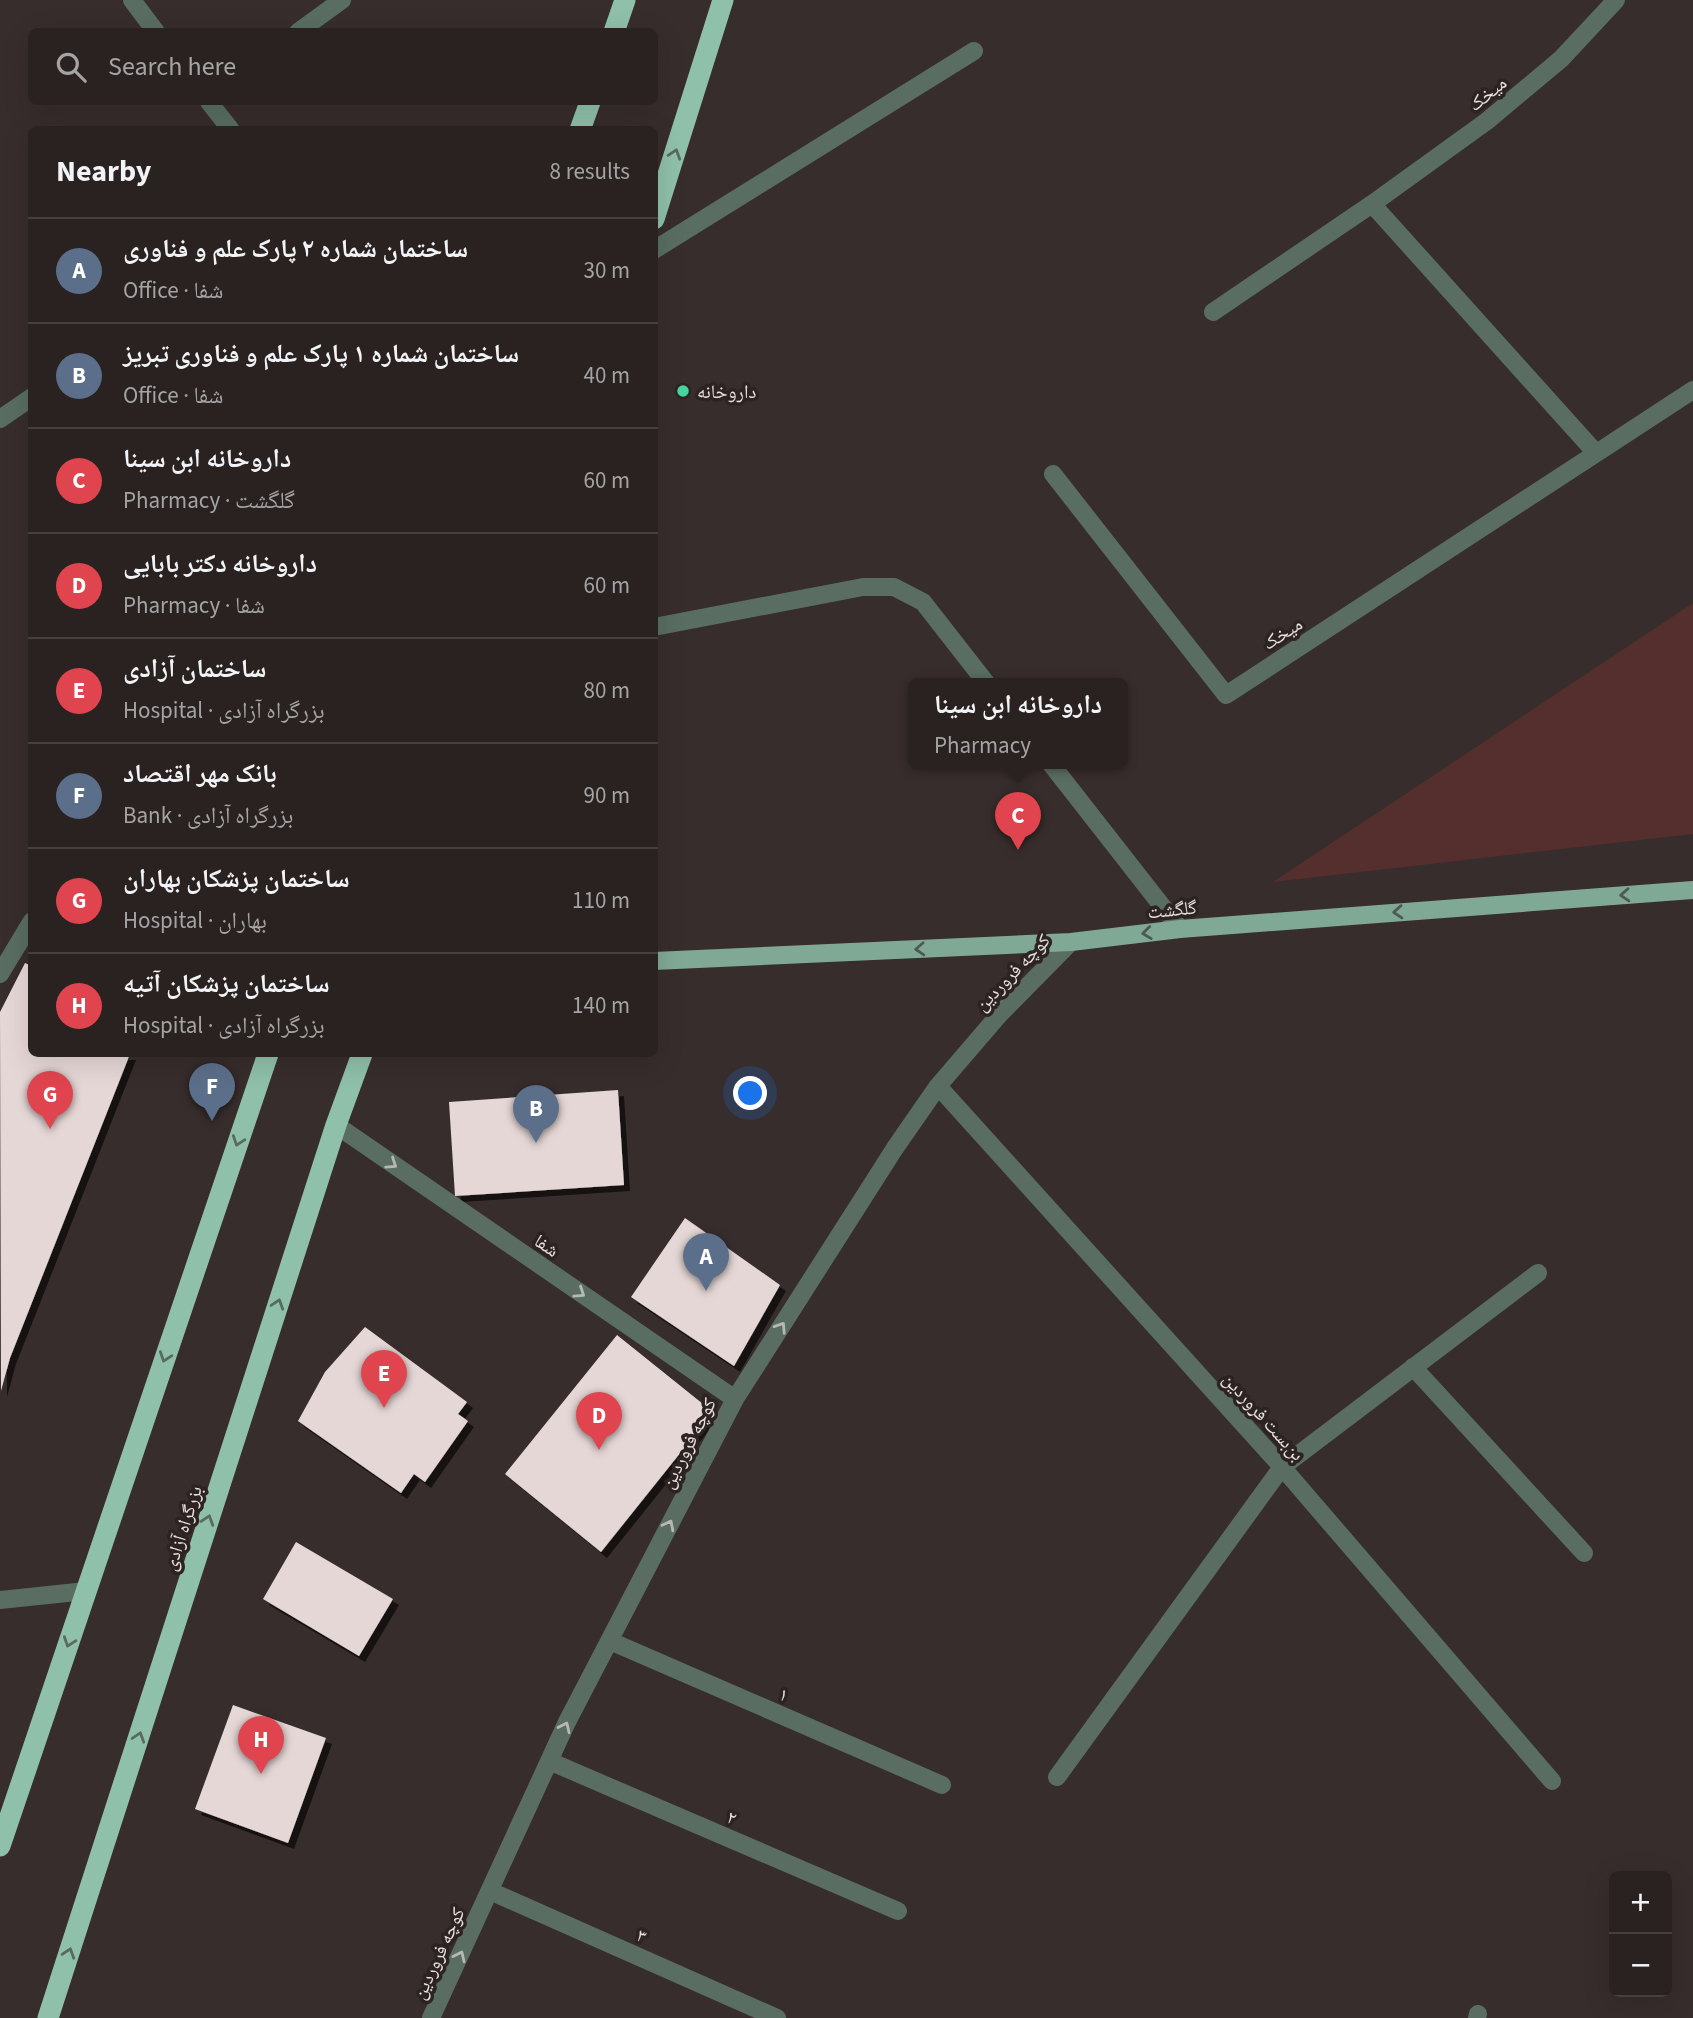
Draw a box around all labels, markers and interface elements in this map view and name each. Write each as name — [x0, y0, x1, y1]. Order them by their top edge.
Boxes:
search box — [28, 28, 658, 105]
icon: search — [52, 48, 90, 86]
text: Search here — [108, 48, 236, 85]
street label: میخک — [1463, 70, 1513, 118]
one-way arrow — [667, 149, 682, 161]
text: Nearby — [56, 150, 151, 193]
text: 8 results — [550, 155, 630, 188]
text: ساختمان شماره ۲ پارک علم و فناوری — [123, 230, 468, 267]
text: A — [72, 254, 86, 287]
text: 30 m — [583, 254, 630, 287]
text: Office · شفا — [123, 274, 223, 307]
text: ساختمان شماره ۱ پارک علم و فناوری تبریز — [123, 335, 519, 372]
text: B — [72, 359, 86, 392]
text: 40 m — [583, 359, 630, 392]
text: Office · شفا — [123, 379, 223, 412]
place label: داروخانه — [697, 379, 756, 406]
marker: داروخانه — [675, 383, 691, 399]
text: داروخانه ابن سینا — [123, 440, 291, 477]
text: C — [72, 464, 86, 497]
text: 60 m — [583, 464, 630, 497]
text: Pharmacy · گلگشت — [123, 484, 295, 517]
text: داروخانه دکتر بابایی — [123, 545, 317, 582]
text: D — [72, 569, 86, 602]
text: 60 m — [583, 569, 630, 602]
text: Pharmacy · شفا — [123, 589, 265, 622]
street label: میخک — [1257, 611, 1308, 657]
text: ساختمان آزادی — [123, 650, 266, 687]
text: E — [73, 674, 85, 707]
text: 80 m — [583, 674, 630, 707]
popup — [908, 678, 1128, 769]
text: داروخانه ابن سینا — [934, 686, 1102, 723]
text: Hospital · بزرگراه آزادی — [123, 694, 325, 727]
text: Pharmacy — [934, 729, 1031, 762]
text: بانک مهر اقتصاد — [123, 755, 277, 792]
text: F — [73, 779, 85, 812]
text: 90 m — [583, 779, 630, 812]
pin: C — [995, 792, 1041, 850]
text: Bank · بزرگراه آزادی — [123, 799, 293, 832]
text: ساختمان پزشکان بهاران — [123, 860, 350, 897]
text: G — [72, 884, 86, 917]
text: 110 m — [572, 884, 630, 917]
one-way arrow — [1619, 887, 1630, 902]
street label: گلگشت — [1146, 894, 1198, 926]
text: Hospital · بهاران — [123, 904, 267, 937]
one-way arrow — [1392, 904, 1403, 919]
one-way arrow — [1141, 925, 1153, 940]
street label: کوچه فروردین — [969, 928, 1057, 1018]
one-way arrow — [914, 941, 925, 956]
text: ساختمان پزشکان آتیه — [123, 965, 330, 1002]
text: H — [71, 989, 87, 1022]
text: 140 m — [572, 989, 630, 1022]
text: Hospital · بزرگراه آزادی — [123, 1009, 325, 1042]
pin: F — [189, 1063, 235, 1121]
pin: G — [27, 1071, 73, 1129]
your location — [733, 1076, 767, 1110]
pin: B — [513, 1085, 559, 1143]
one-way arrow — [232, 1135, 246, 1147]
one-way arrow — [384, 1156, 397, 1168]
street label: شفا — [528, 1228, 564, 1264]
pin: A — [683, 1233, 729, 1291]
one-way arrow — [572, 1284, 585, 1297]
one-way arrow — [270, 1298, 285, 1310]
one-way arrow — [772, 1321, 785, 1334]
one-way arrow — [159, 1350, 173, 1363]
pin: E — [361, 1350, 407, 1408]
street label: بن‌بست فروردین — [1216, 1367, 1310, 1467]
pin: D — [576, 1392, 622, 1450]
street label: کوچه فروردین — [655, 1394, 724, 1494]
street label: بزرگراه آزادی — [157, 1483, 210, 1574]
one-way arrow — [200, 1514, 215, 1526]
one-way arrow — [661, 1520, 675, 1532]
one-way arrow — [63, 1635, 77, 1648]
street label: ۱ — [774, 1681, 793, 1709]
pin: H — [238, 1716, 284, 1774]
one-way arrow — [557, 1722, 571, 1734]
one-way arrow — [130, 1731, 145, 1743]
street label: ۲ — [722, 1804, 741, 1832]
map controls — [1609, 1871, 1672, 1997]
button: + — [1609, 1871, 1672, 1934]
street label: کوچه فروردین — [406, 1903, 472, 2004]
street label: ۳ — [632, 1922, 651, 1950]
button: − — [1609, 1934, 1672, 1997]
one-way arrow — [60, 1947, 75, 1959]
one-way arrow — [452, 1951, 466, 1963]

